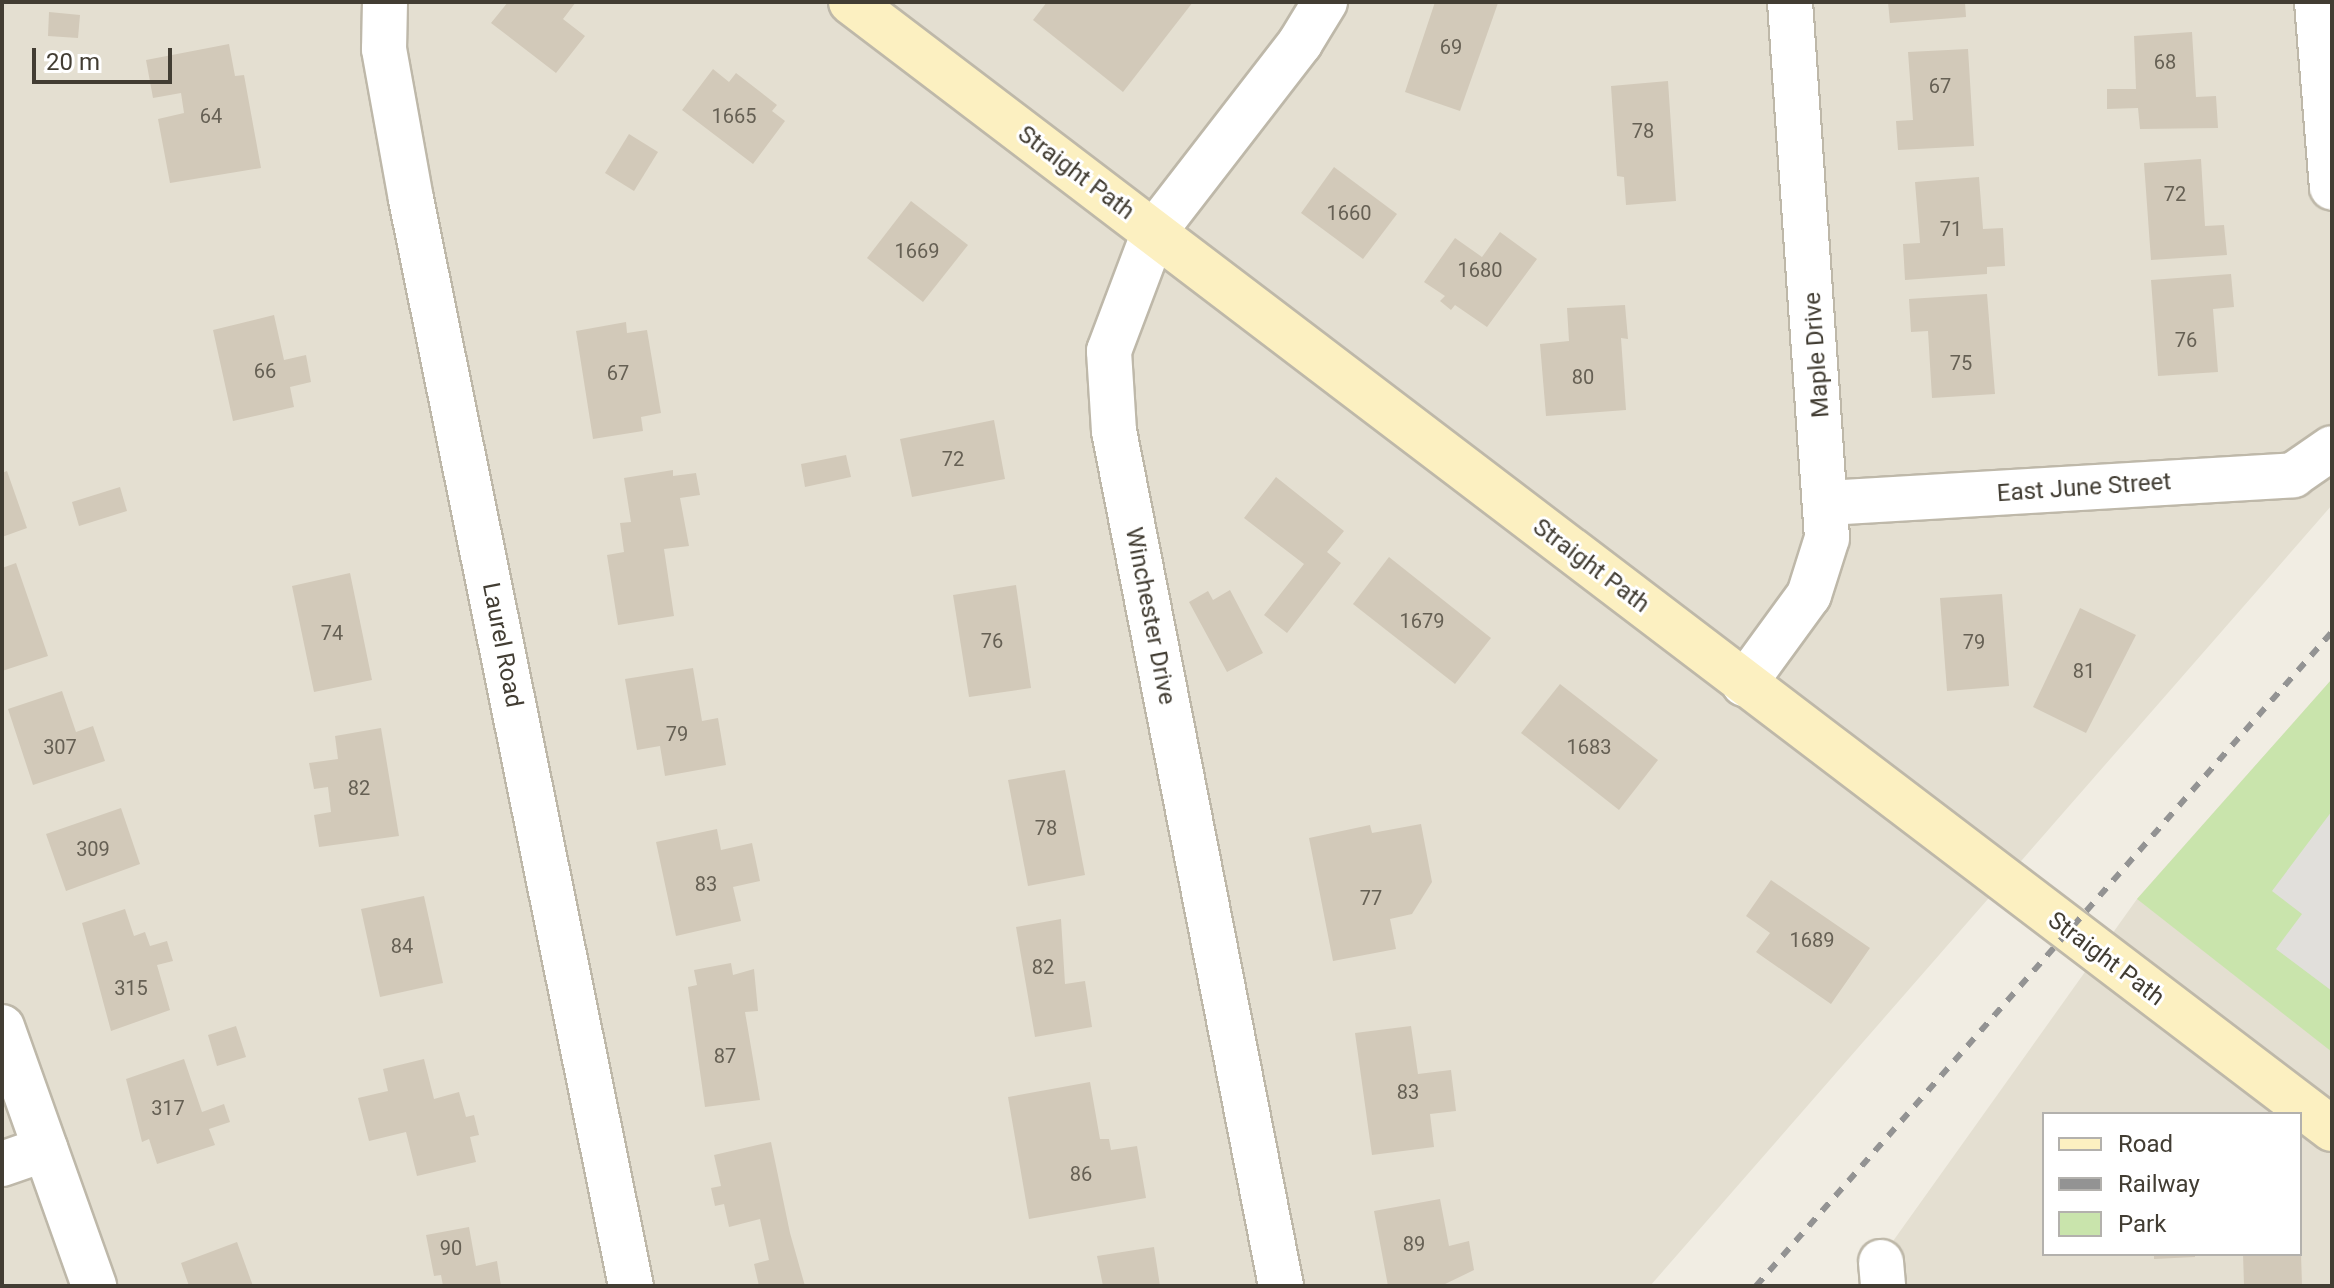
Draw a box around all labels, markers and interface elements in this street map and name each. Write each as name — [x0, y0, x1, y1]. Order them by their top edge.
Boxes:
scale bar — [36, 32, 176, 82]
house number: 69 — [1440, 35, 1462, 59]
text: 20 m — [46, 48, 100, 76]
house number: 68 — [2154, 50, 2176, 74]
house number: 67 — [1929, 74, 1951, 98]
house number: 64 — [200, 104, 222, 128]
house number: 1665 — [712, 104, 756, 128]
house number: 78 — [1632, 119, 1654, 143]
street label: Straight Path — [1012, 120, 1140, 226]
house number: 72 — [2164, 182, 2186, 206]
house number: 1660 — [1327, 201, 1371, 225]
house number: 71 — [1940, 217, 1962, 241]
house number: 1669 — [895, 239, 939, 263]
house number: 1680 — [1458, 258, 1502, 282]
street label: Maple Drive — [1798, 291, 1836, 419]
house number: 76 — [2175, 328, 2197, 352]
house number: 75 — [1950, 351, 1972, 375]
house number: 66 — [254, 359, 276, 383]
house number: 67 — [607, 361, 629, 385]
house number: 80 — [1572, 365, 1594, 389]
house number: 72 — [942, 447, 964, 471]
street label: East June Street — [1996, 468, 2172, 508]
street label: Straight Path — [1527, 513, 1655, 619]
street label: Winchester Drive — [1119, 525, 1181, 707]
street label: Laurel Road — [476, 580, 528, 710]
house number: 1679 — [1400, 609, 1444, 633]
house number: 74 — [321, 621, 343, 645]
house number: 76 — [981, 629, 1003, 653]
house number: 79 — [1963, 630, 1985, 654]
house number: 81 — [2073, 659, 2095, 683]
house number: 79 — [666, 722, 688, 746]
house number: 307 — [43, 735, 77, 759]
house number: 1683 — [1567, 735, 1611, 759]
house number: 82 — [348, 776, 370, 800]
house number: 78 — [1035, 816, 1057, 840]
house number: 309 — [76, 837, 110, 861]
house number: 83 — [695, 872, 717, 896]
house number: 77 — [1360, 886, 1382, 910]
street label: Straight Path — [2042, 906, 2170, 1012]
house number: 1689 — [1790, 928, 1834, 952]
house number: 84 — [391, 934, 413, 958]
house number: 82 — [1032, 955, 1054, 979]
house number: 315 — [114, 976, 148, 1000]
house number: 87 — [714, 1044, 736, 1068]
house number: 83 — [1397, 1080, 1419, 1104]
house number: 317 — [151, 1096, 185, 1120]
legend — [2042, 1112, 2302, 1256]
text: Road — [2118, 1130, 2173, 1158]
house number: 86 — [1070, 1162, 1092, 1186]
text: Railway — [2118, 1170, 2200, 1198]
text: Park — [2118, 1210, 2166, 1238]
house number: 89 — [1403, 1232, 1425, 1256]
house number: 90 — [440, 1236, 462, 1260]

